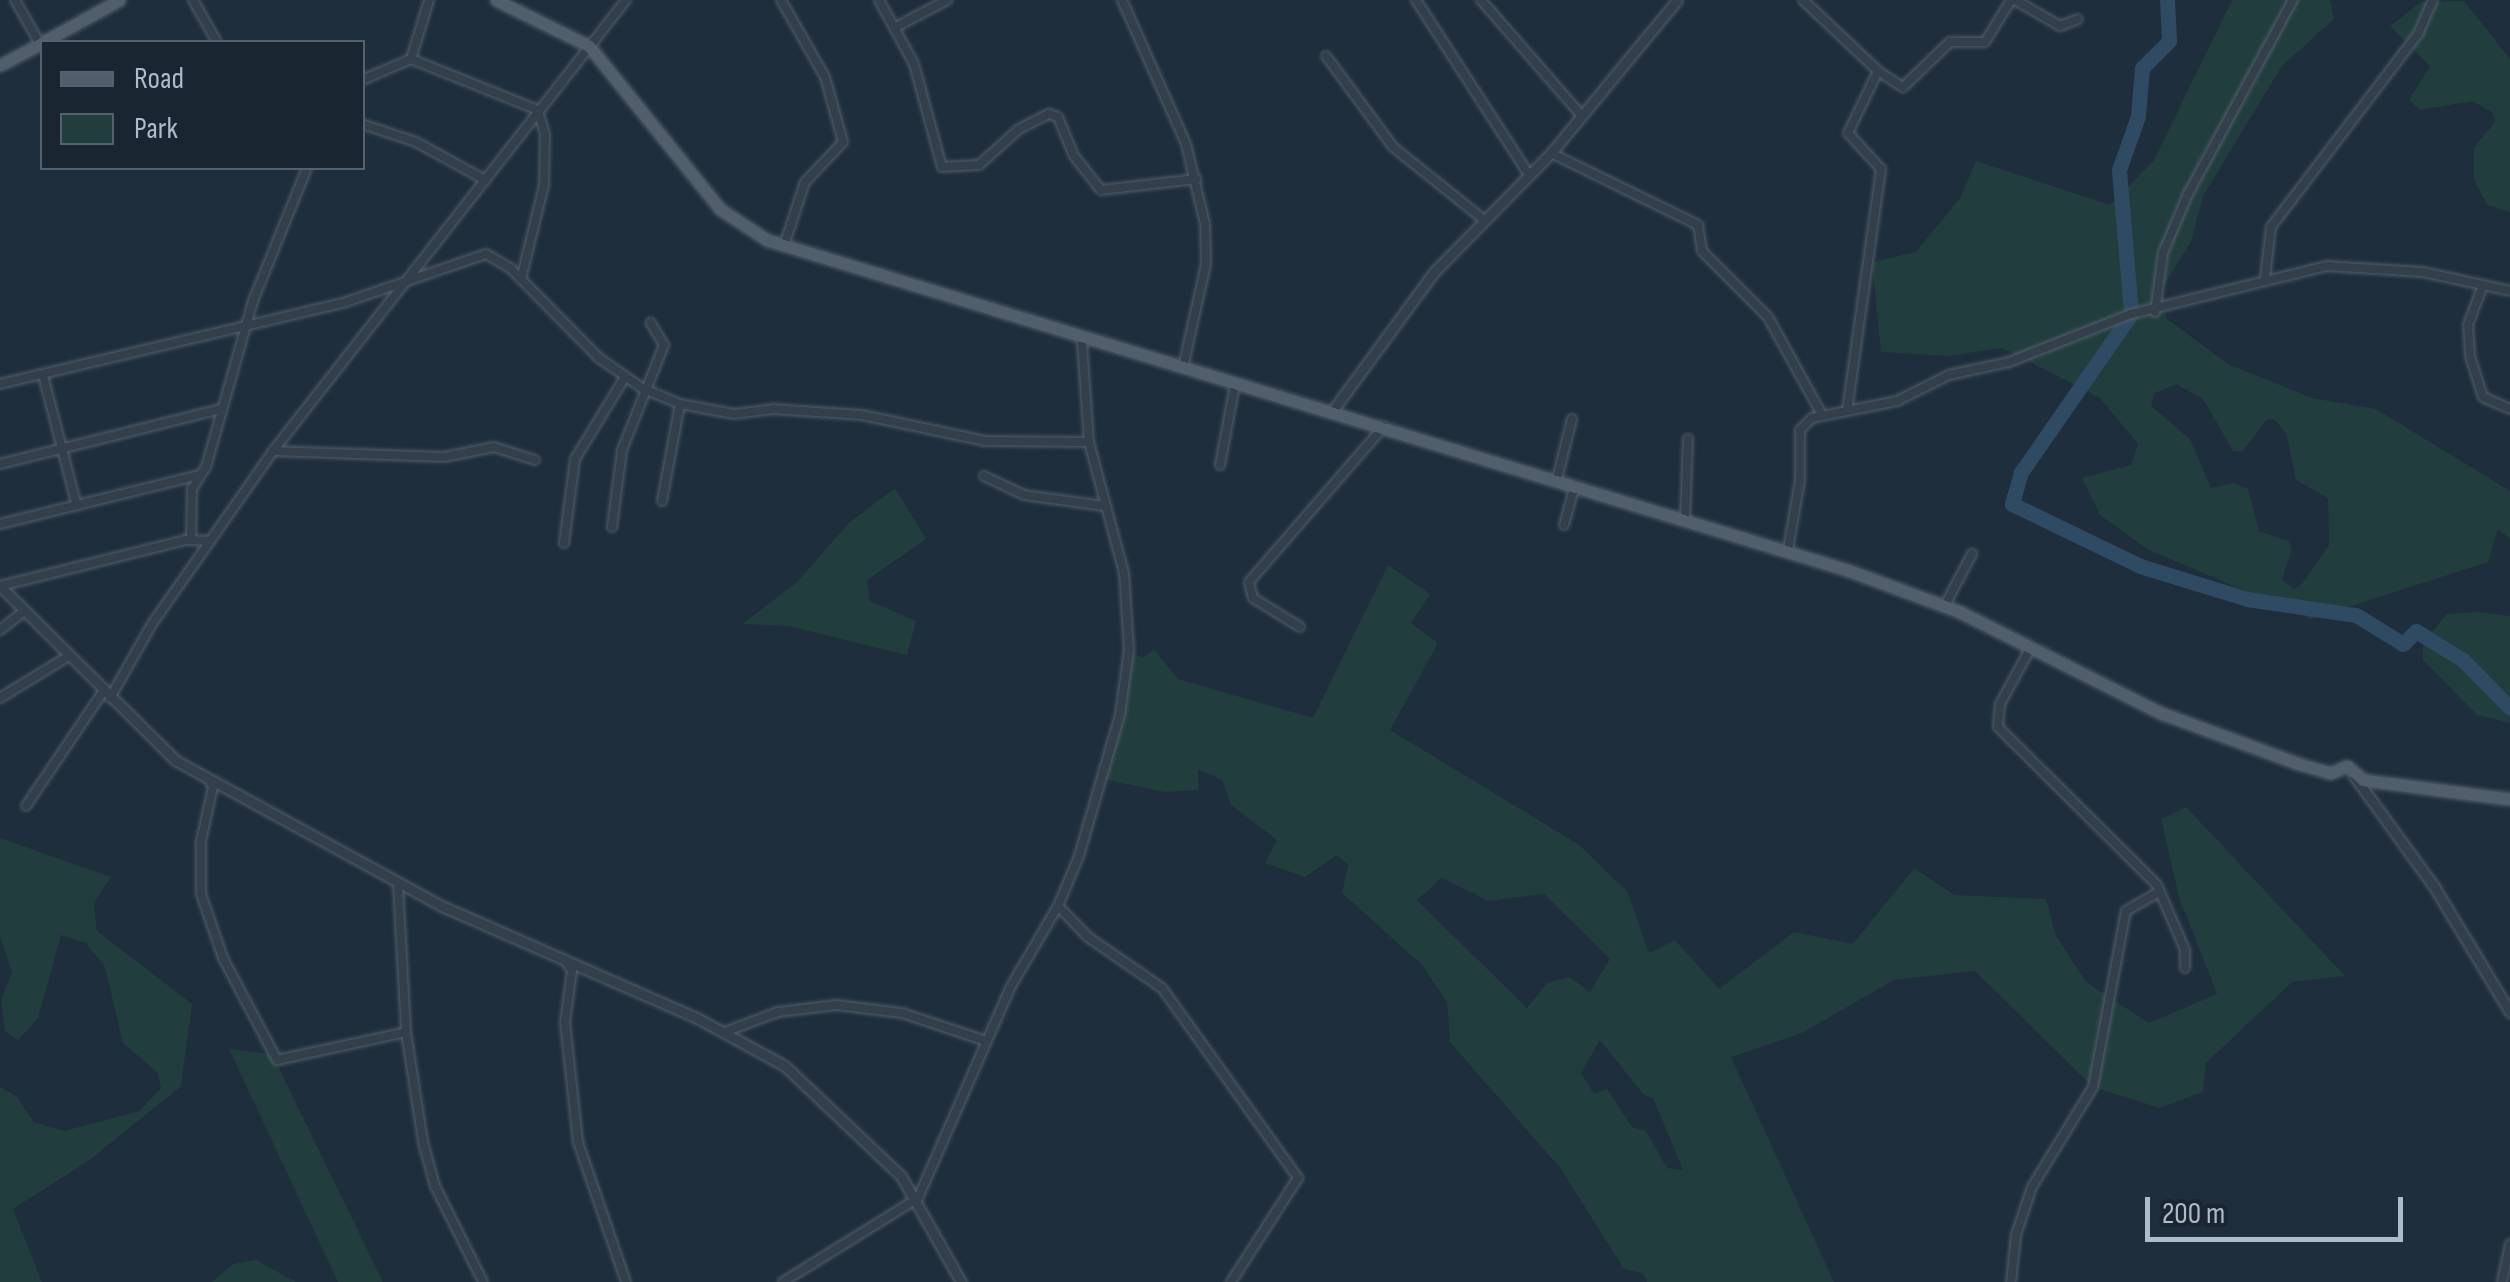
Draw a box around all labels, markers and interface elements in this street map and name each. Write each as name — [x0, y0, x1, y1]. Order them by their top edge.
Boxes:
legend — [40, 40, 365, 170]
text: Road — [134, 61, 184, 97]
text: Park — [134, 111, 178, 147]
scale bar — [2150, 1177, 2408, 1239]
text: 200 m — [2162, 1196, 2225, 1232]

